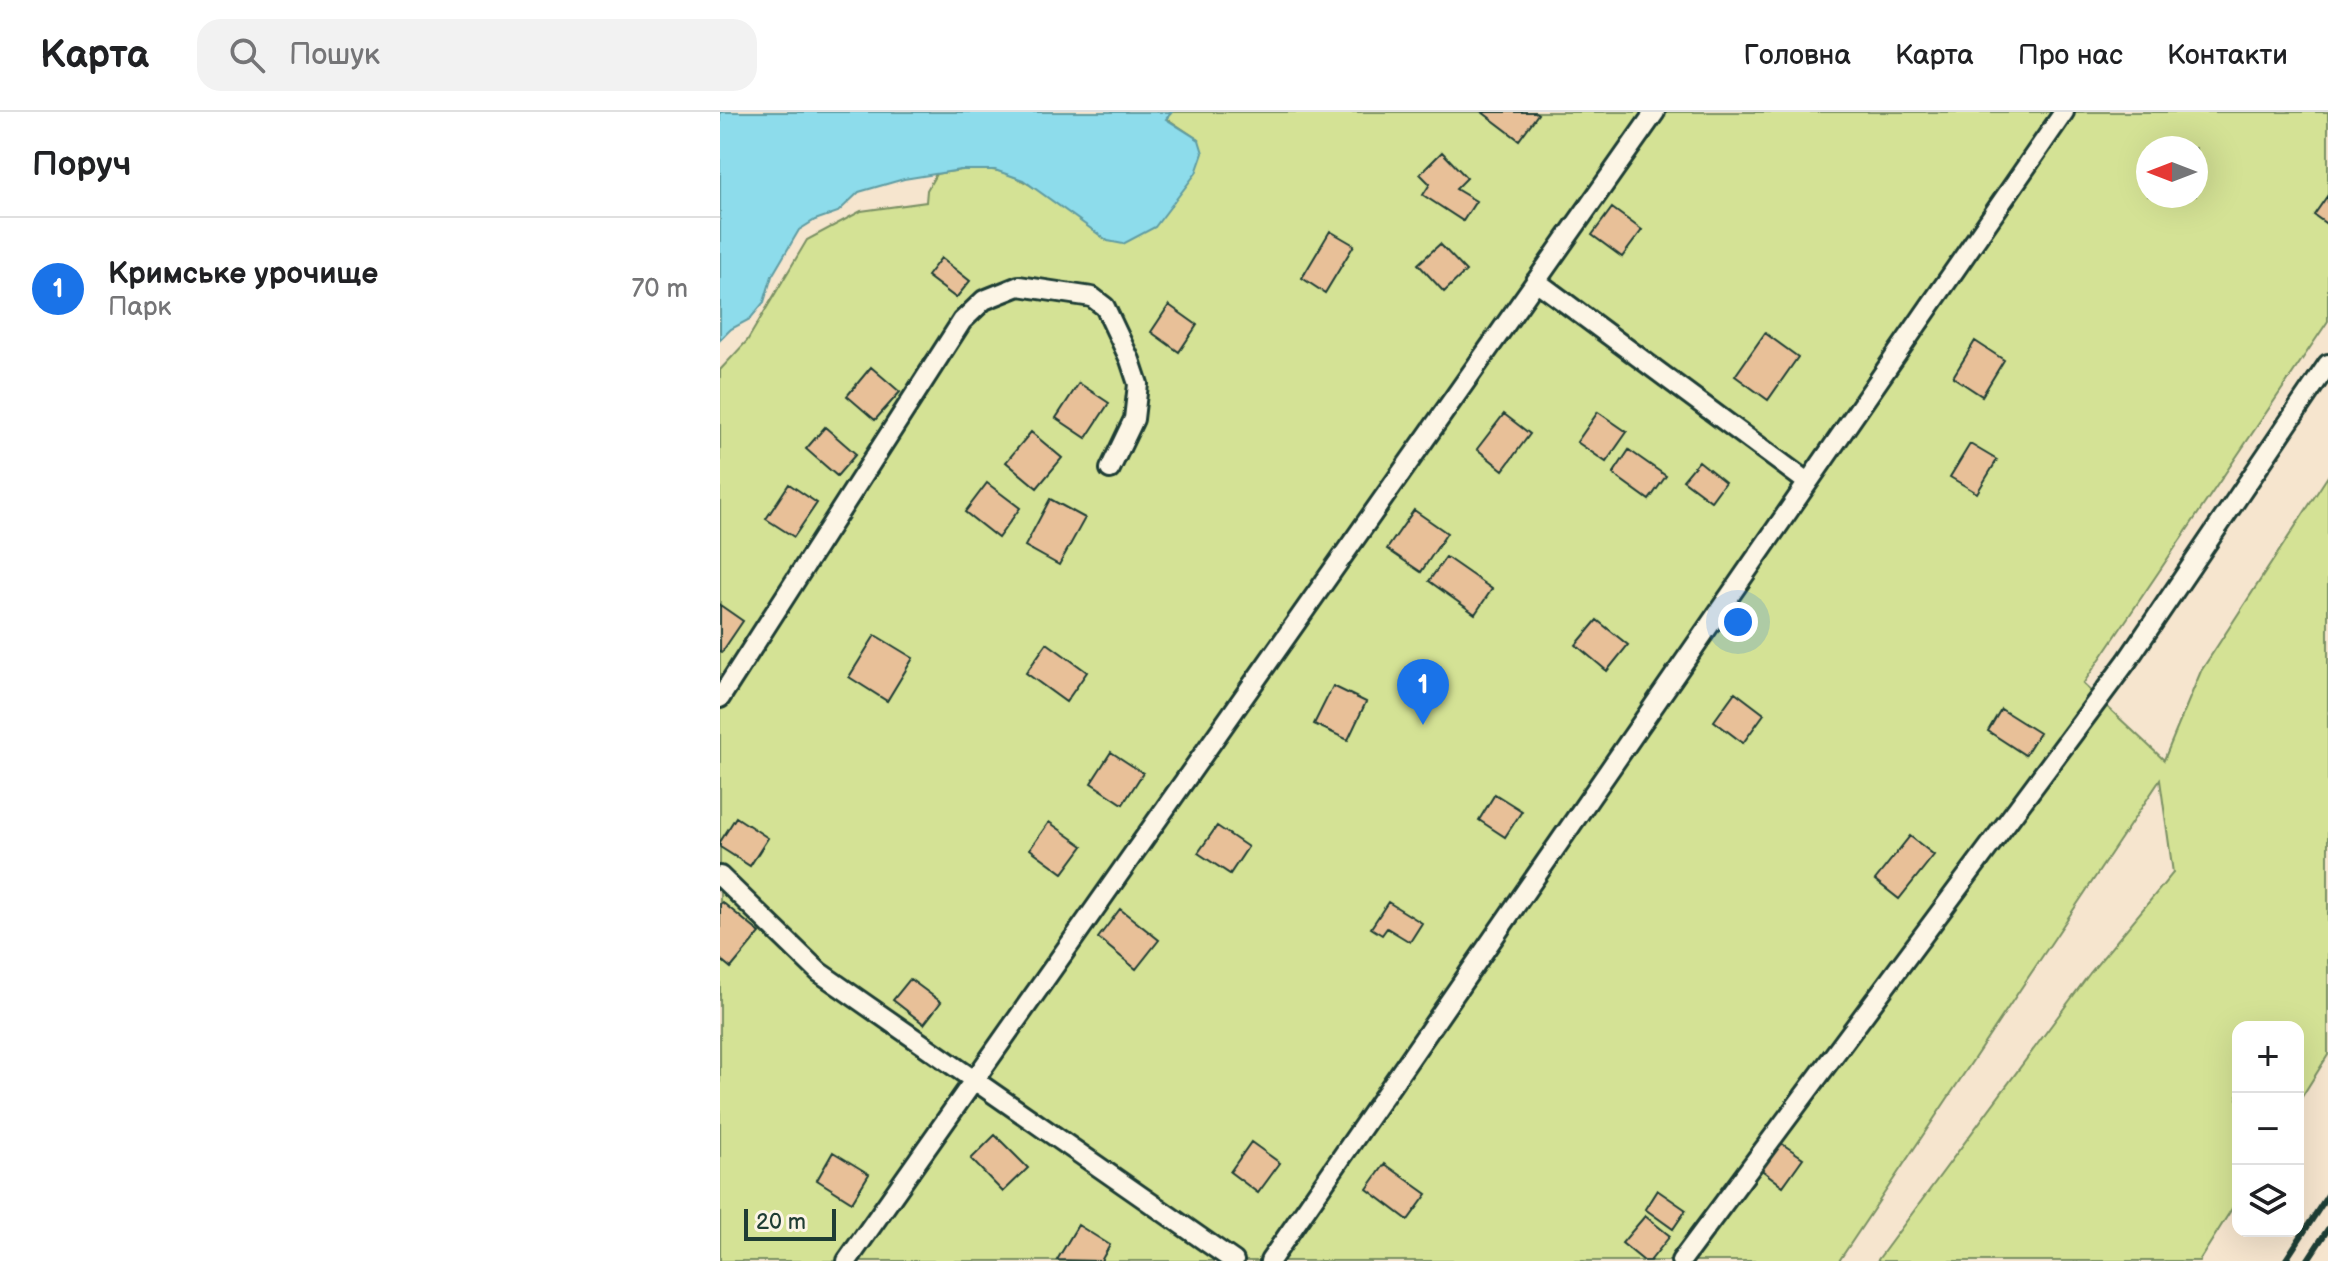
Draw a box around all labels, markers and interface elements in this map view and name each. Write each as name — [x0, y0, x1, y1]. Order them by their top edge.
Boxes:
search box — [197, 19, 757, 91]
text: Карта — [40, 33, 149, 78]
icon: search — [225, 33, 269, 77]
text: Пошук — [289, 37, 380, 73]
text: Головна — [1744, 39, 1851, 72]
text: Карта — [1895, 39, 1974, 72]
text: Про нас — [2018, 39, 2123, 72]
text: Контакти — [2167, 39, 2288, 72]
north arrow — [2136, 136, 2208, 208]
text: Поруч — [32, 144, 131, 185]
text: Кримське урочище — [108, 256, 378, 292]
text: 1 — [53, 274, 63, 305]
text: 70 m — [631, 274, 688, 305]
text: Парк — [108, 292, 171, 323]
your location — [1718, 602, 1758, 642]
pin: 1 — [1397, 659, 1449, 725]
map controls — [2232, 1021, 2304, 1237]
button: + — [2232, 1021, 2304, 1093]
button: − — [2232, 1093, 2304, 1165]
button: layers — [2232, 1165, 2304, 1237]
scale bar — [744, 1205, 836, 1241]
text: 20 m — [756, 1209, 806, 1236]

